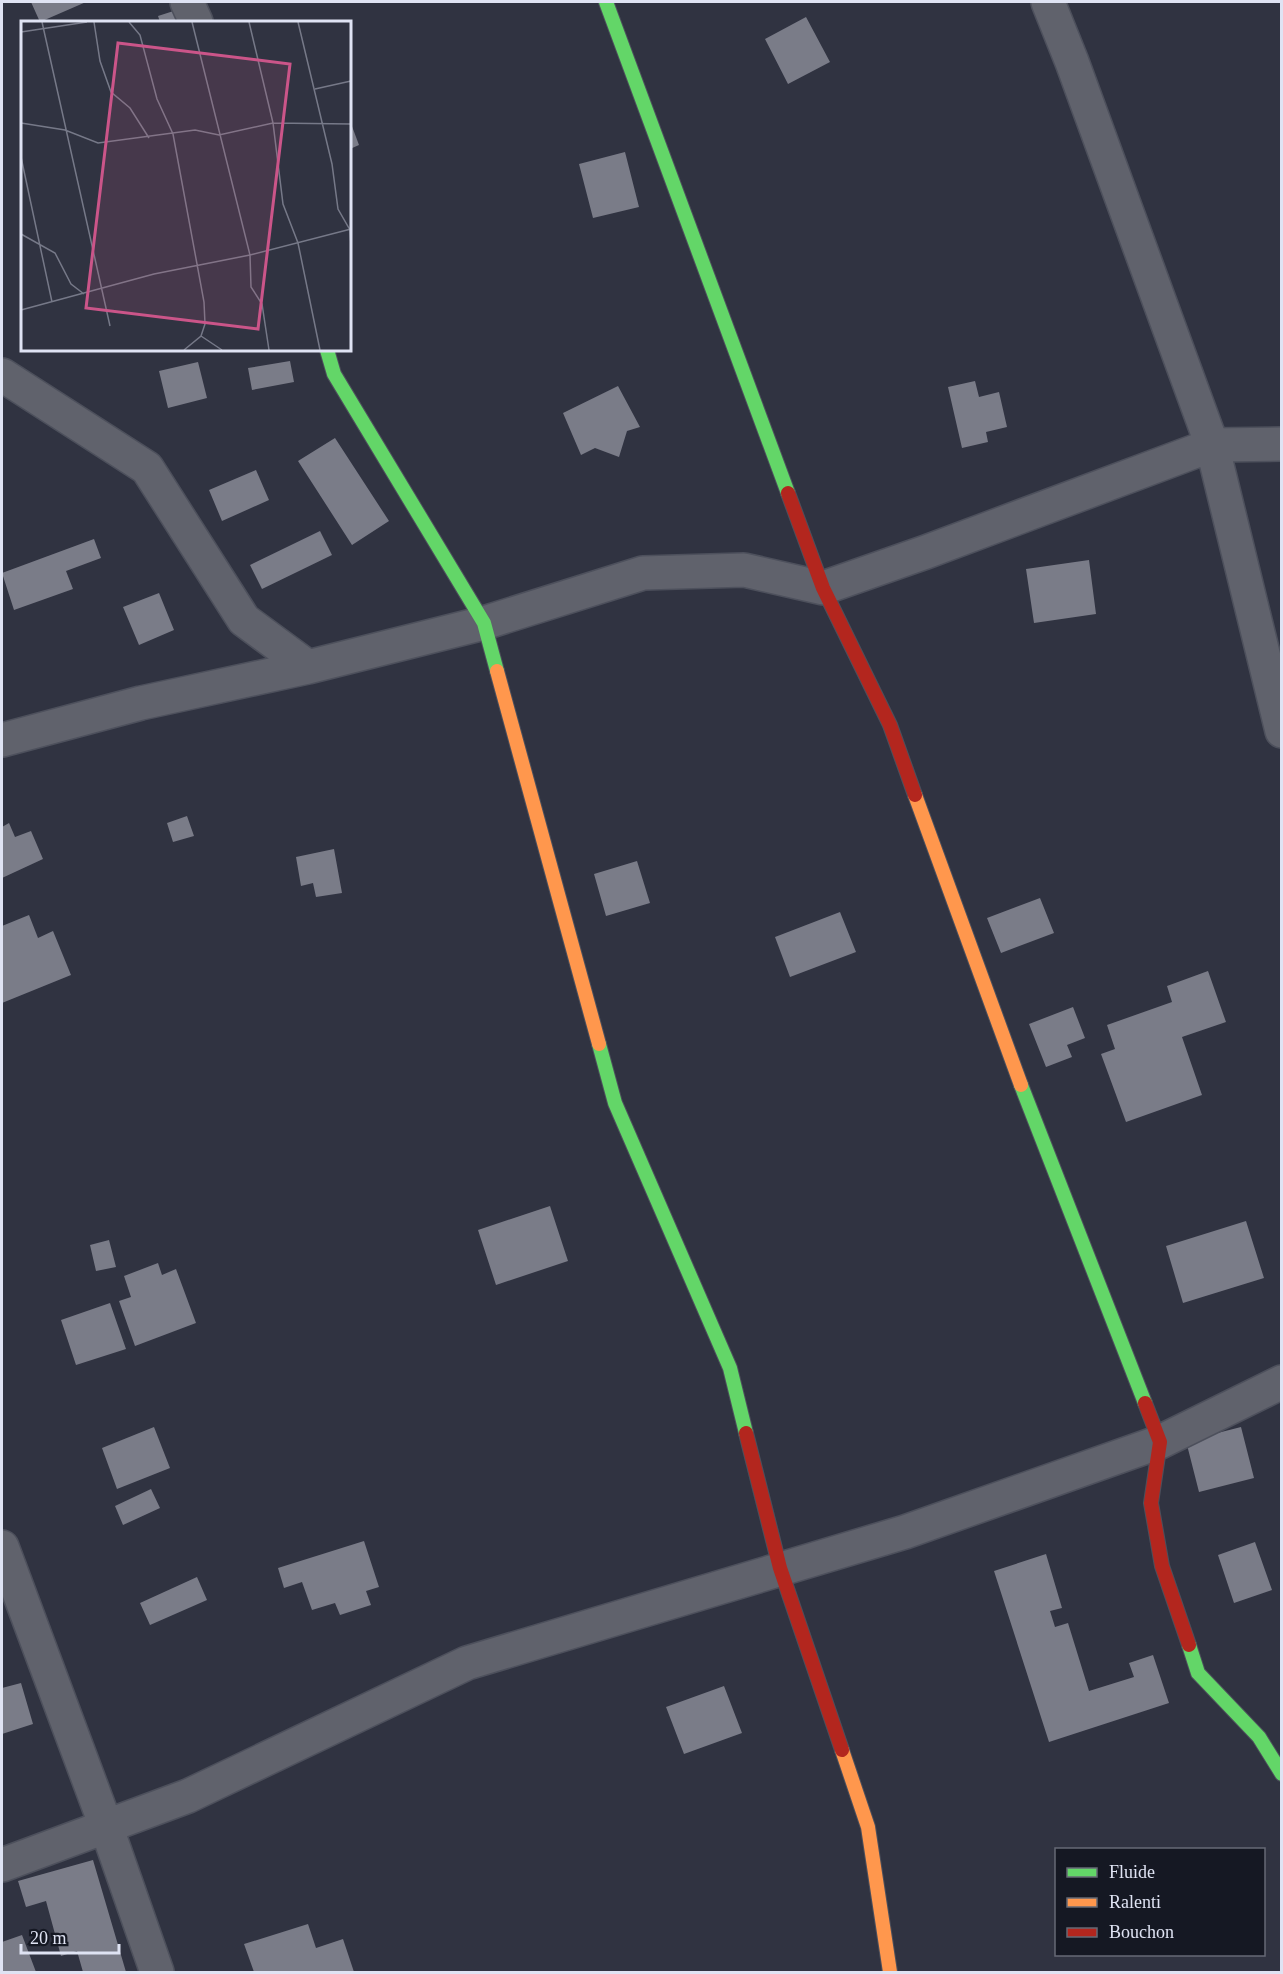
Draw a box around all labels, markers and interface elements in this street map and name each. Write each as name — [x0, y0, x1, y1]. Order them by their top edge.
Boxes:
inset map — [21, 21, 351, 351]
legend — [1055, 1848, 1265, 1956]
text: Fluide — [1109, 1862, 1155, 1882]
text: Ralenti — [1109, 1892, 1161, 1912]
scale bar — [21, 1917, 118, 1955]
text: Bouchon — [1109, 1922, 1174, 1942]
text: 20 m — [30, 1928, 67, 1948]

